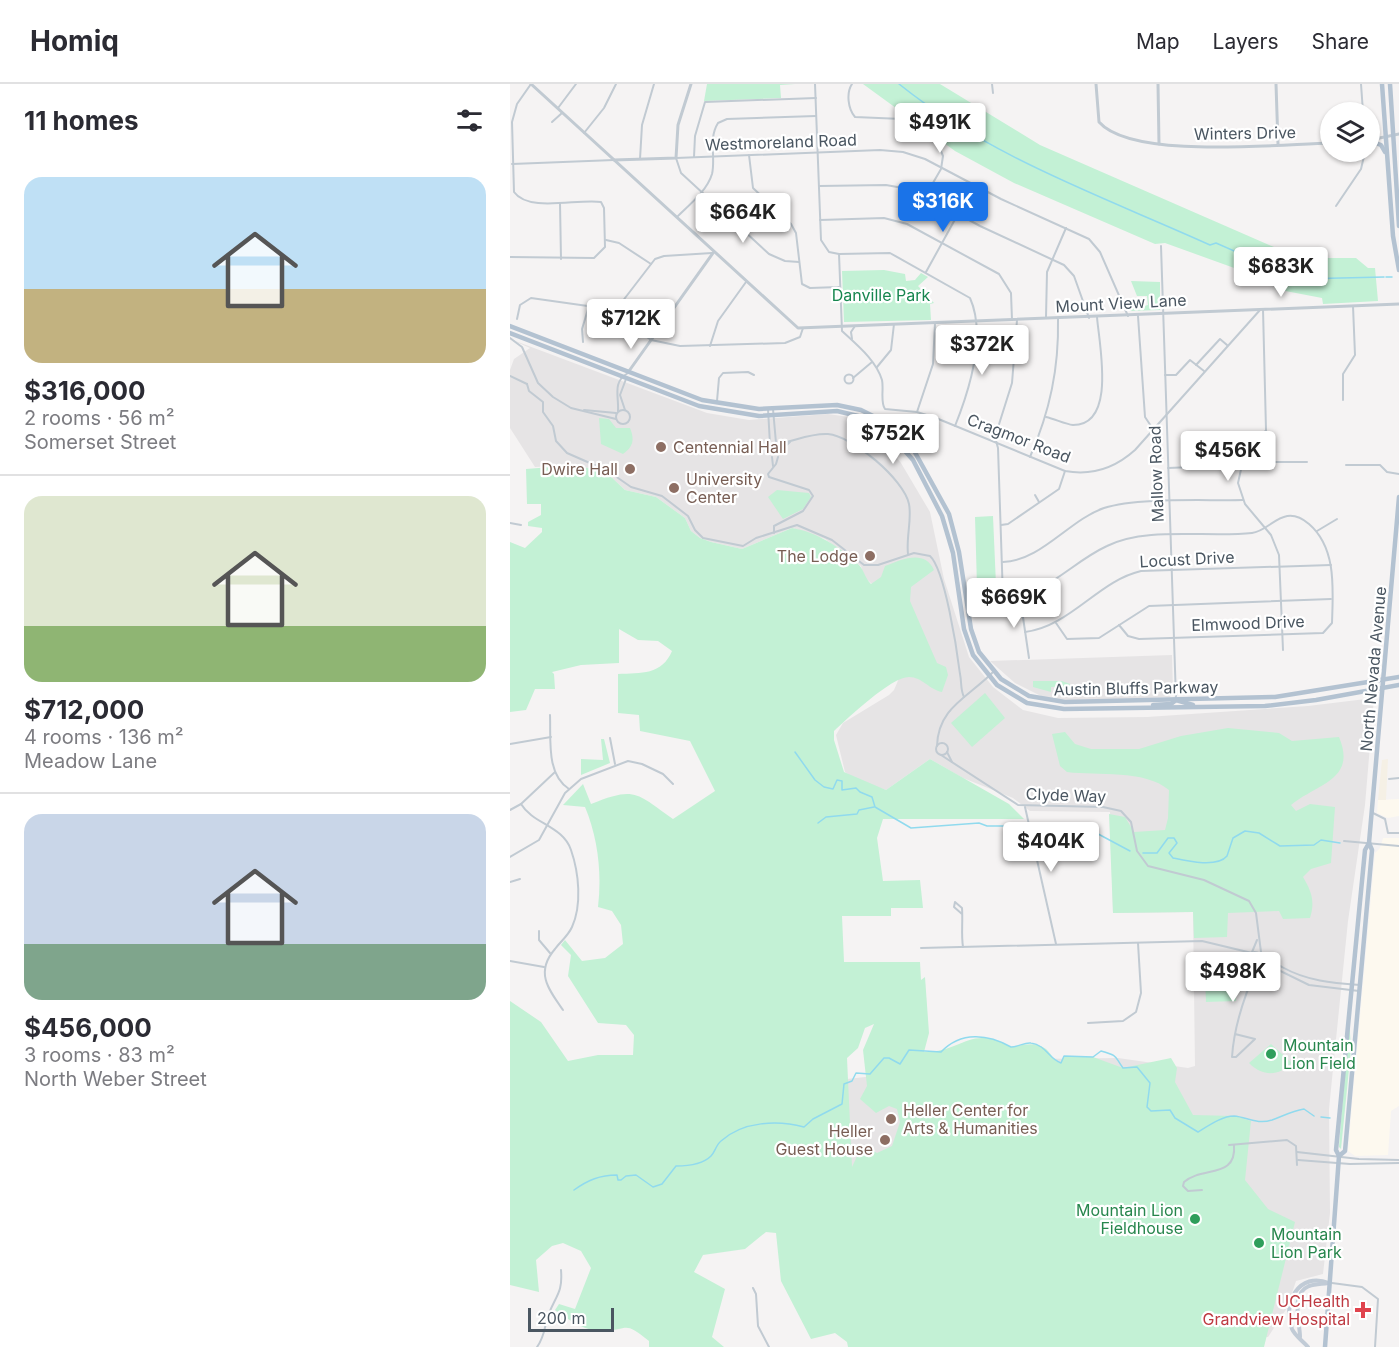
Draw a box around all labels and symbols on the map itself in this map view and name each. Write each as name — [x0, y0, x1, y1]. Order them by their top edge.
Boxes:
pin: $491K — [898, 103, 982, 154]
street label: Winters Drive — [1194, 122, 1296, 144]
street label: Westmoreland Road — [705, 129, 857, 155]
pin: $316K — [901, 182, 985, 233]
pin: $664K — [701, 193, 785, 244]
pin: $683K — [1239, 247, 1323, 298]
park label: Danville Park — [832, 285, 930, 305]
street label: Mount View Lane — [1055, 290, 1187, 316]
pin: $712K — [589, 299, 673, 350]
pin: $372K — [940, 325, 1024, 376]
street label: Cragmor Road — [964, 409, 1074, 467]
pin: $752K — [851, 414, 935, 465]
street label: Mallow Road — [1144, 425, 1168, 523]
pin: $456K — [1186, 431, 1270, 482]
place label: Centennial Hall — [673, 437, 787, 457]
marker: Centennial Hall — [654, 440, 668, 454]
place label: Dwire Hall — [541, 459, 618, 479]
marker: Dwire Hall — [623, 462, 637, 476]
place label: University Center — [686, 469, 762, 507]
marker: University Center — [667, 481, 681, 495]
place label: The Lodge — [777, 546, 858, 566]
street label: Locust Drive — [1139, 547, 1235, 571]
marker: The Lodge — [863, 549, 877, 563]
pin: $669K — [972, 578, 1056, 629]
street label: North Nevada Avenue — [1356, 586, 1390, 752]
street label: Elmwood Drive — [1191, 611, 1305, 635]
street label: Austin Bluffs Parkway — [1053, 677, 1219, 699]
street label: Clyde Way — [1025, 784, 1107, 806]
pin: $404K — [1009, 822, 1093, 873]
pin: $498K — [1191, 952, 1275, 1003]
place label: Mountain Lion Field — [1283, 1035, 1356, 1073]
marker: Mountain Lion Field — [1264, 1047, 1278, 1061]
place label: Heller Center for Arts & Humanities — [903, 1100, 1038, 1138]
marker: Heller Center for Arts & Humanities — [884, 1112, 898, 1126]
place label: Heller Guest House — [775, 1121, 873, 1159]
marker: Heller Guest House — [878, 1133, 892, 1147]
place label: Mountain Lion Fieldhouse — [1076, 1200, 1183, 1238]
marker: Mountain Lion Fieldhouse — [1188, 1212, 1202, 1226]
place label: Mountain Lion Park — [1271, 1224, 1342, 1262]
marker: Mountain Lion Park — [1252, 1236, 1266, 1250]
place label: UCHealth Grandview Hospital — [1202, 1291, 1350, 1329]
marker: UCHealth Grandview Hospital — [1354, 1301, 1372, 1319]
scale bar — [528, 1305, 614, 1332]

